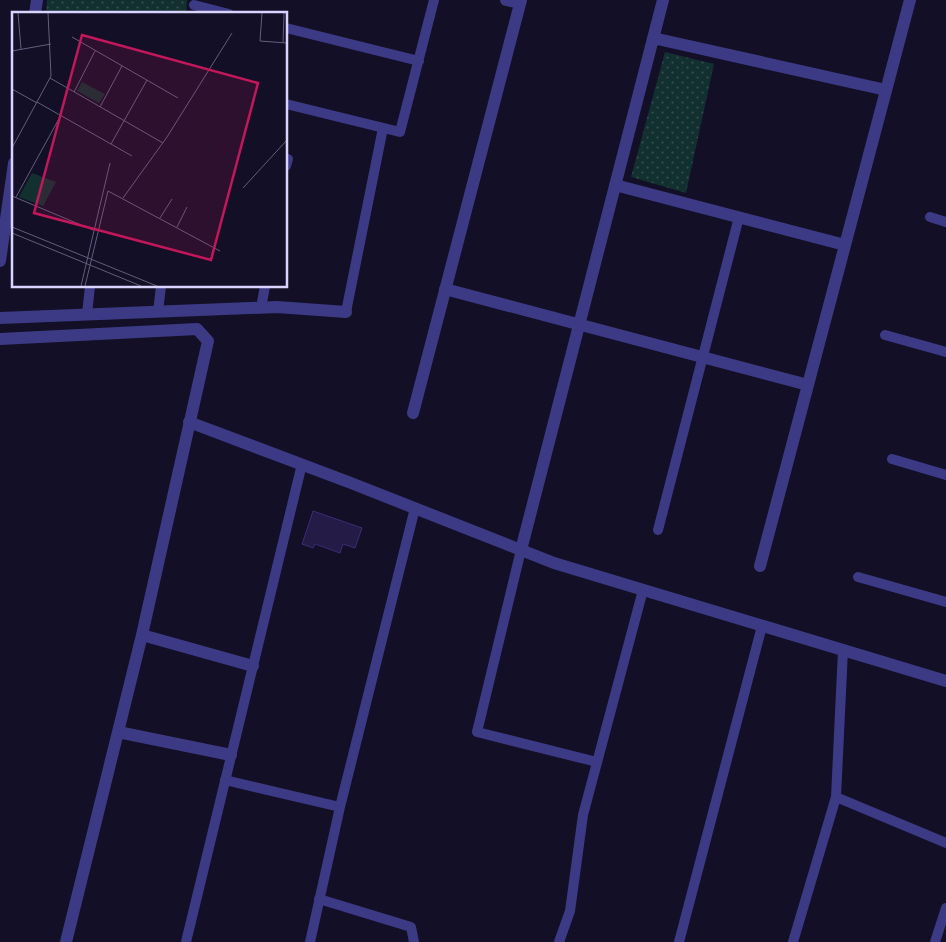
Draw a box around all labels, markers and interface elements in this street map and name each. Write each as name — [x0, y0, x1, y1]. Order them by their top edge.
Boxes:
inset map — [12, 12, 288, 288]

